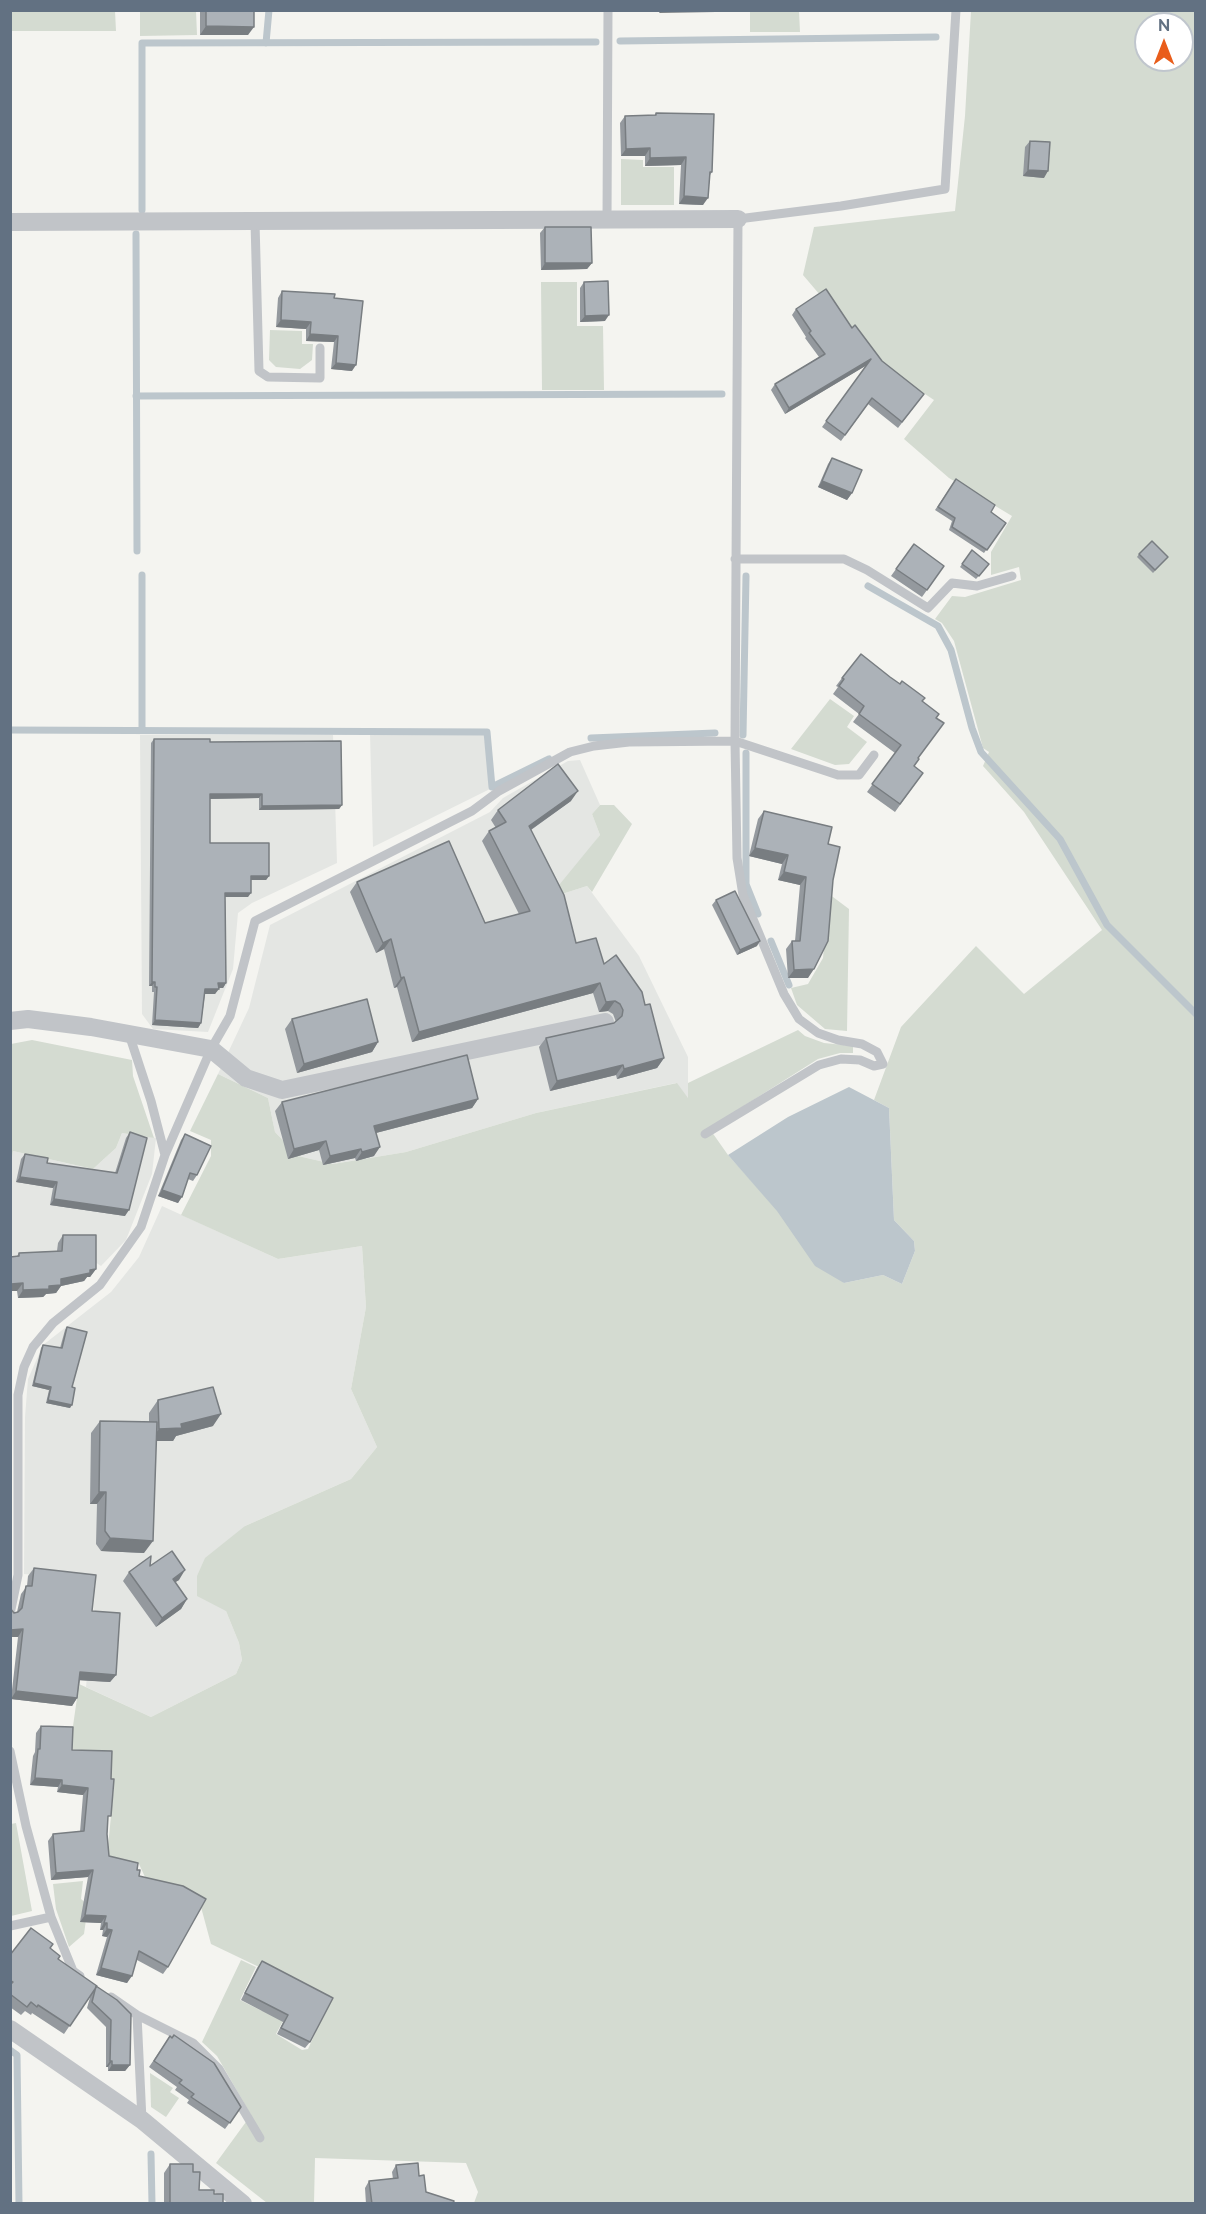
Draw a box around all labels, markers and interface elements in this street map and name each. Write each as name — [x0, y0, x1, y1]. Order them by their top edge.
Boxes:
north arrow — [1134, 12, 1194, 72]
text: N — [1158, 16, 1170, 35]

